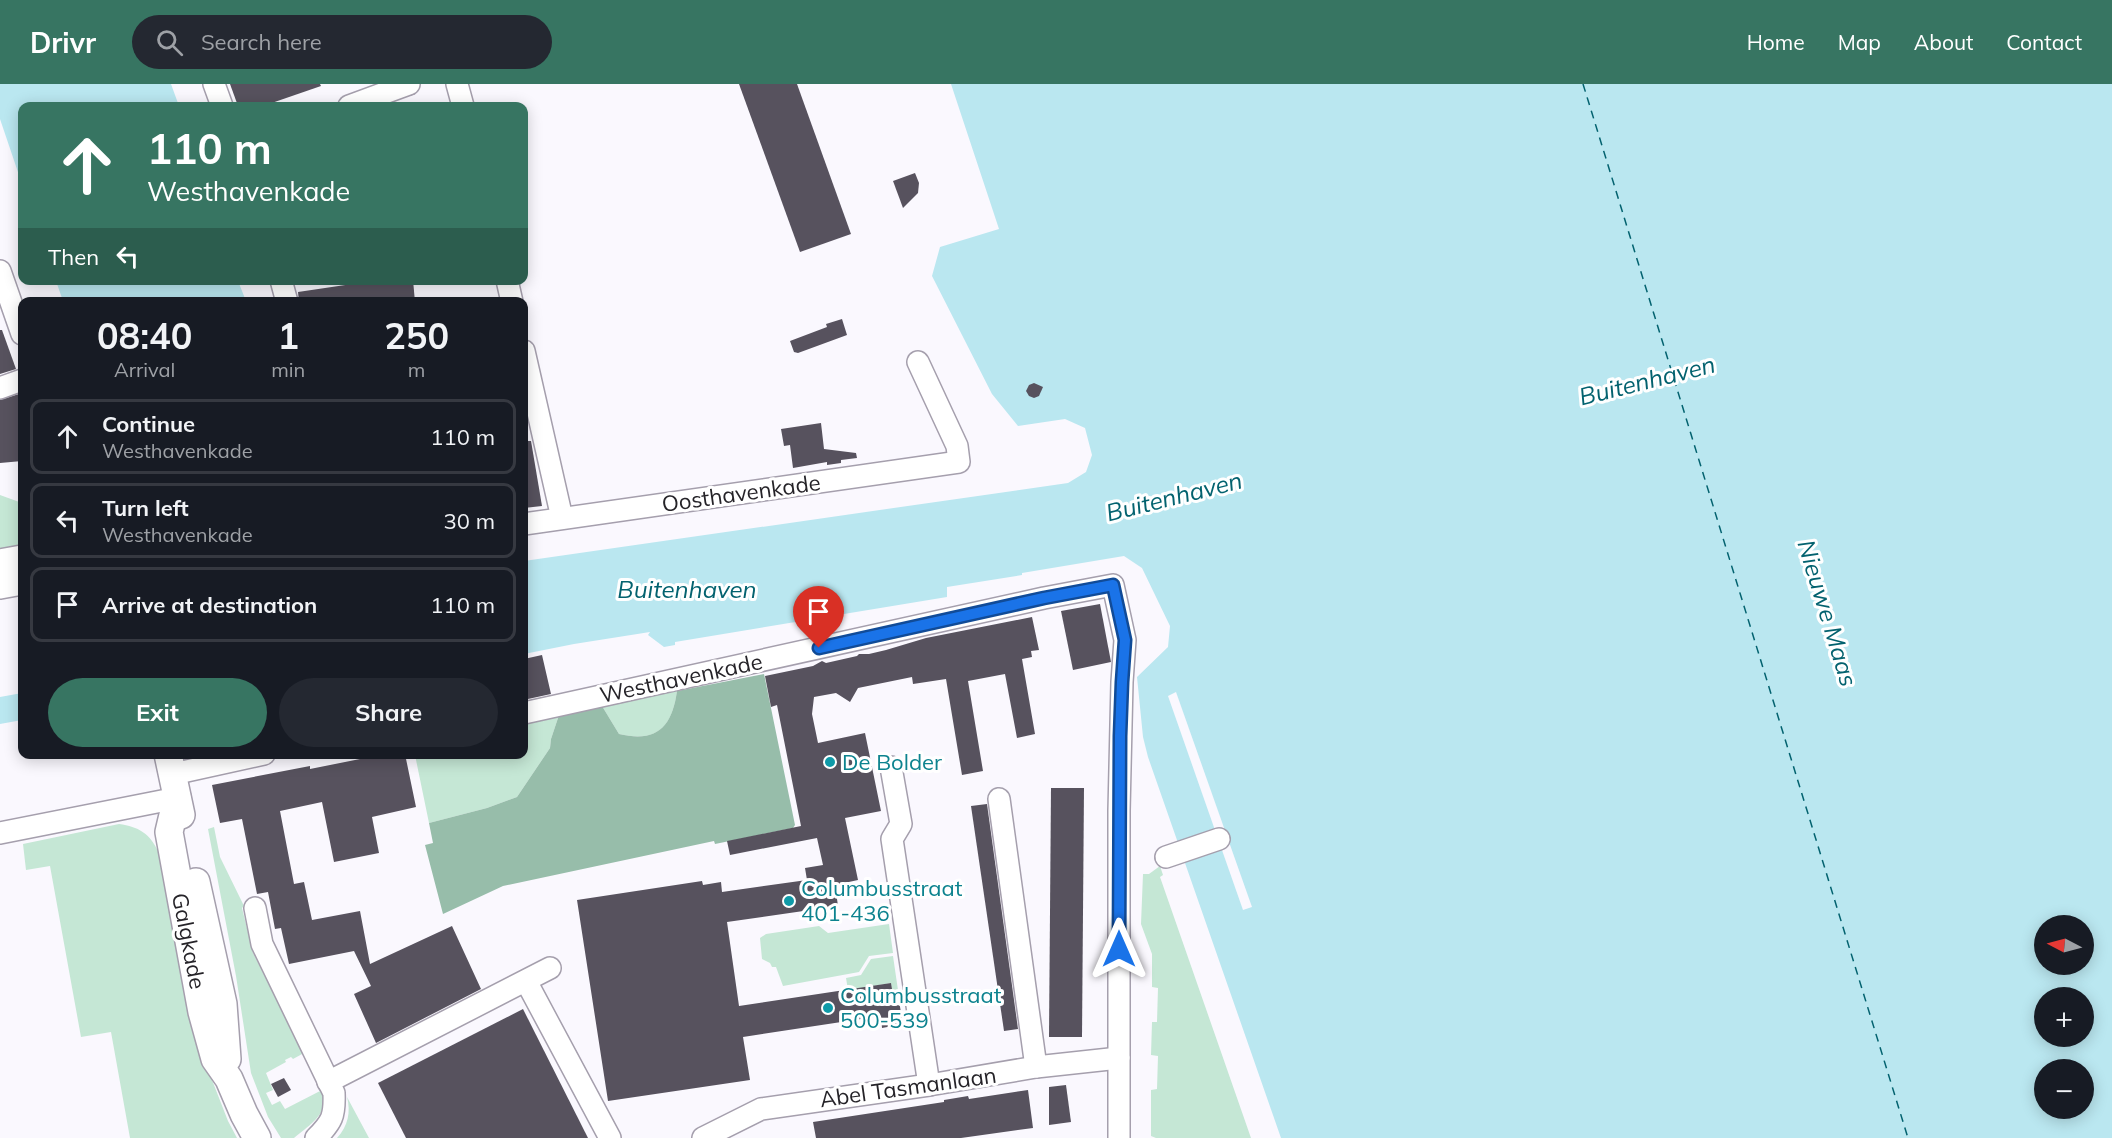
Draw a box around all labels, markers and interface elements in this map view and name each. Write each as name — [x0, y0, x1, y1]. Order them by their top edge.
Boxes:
search box — [132, 15, 552, 69]
text: Drivr — [30, 25, 96, 60]
icon: search — [153, 26, 186, 59]
text: Search here — [201, 28, 322, 56]
text: Home — [1747, 29, 1805, 55]
text: Map — [1838, 29, 1881, 55]
text: About — [1914, 29, 1973, 55]
text: Contact — [2006, 29, 2082, 55]
text: 110 m — [147, 122, 272, 175]
icon: ahead — [48, 126, 126, 204]
text: Westhavenkade — [147, 174, 350, 208]
icon: left — [111, 240, 144, 273]
text: Then — [48, 243, 99, 271]
text: 08:40 — [97, 313, 192, 358]
text: 1 — [277, 313, 299, 358]
text: 250 — [384, 313, 449, 358]
water label: Buitenhaven — [1576, 349, 1718, 411]
text: Arrival — [114, 357, 175, 382]
text: min — [271, 357, 305, 382]
text: m — [408, 357, 425, 382]
text: Continue — [102, 410, 195, 438]
icon: ahead — [51, 420, 84, 453]
text: 110 m — [430, 423, 495, 451]
text: Westhavenkade — [102, 438, 253, 463]
water label: Buitenhaven — [1103, 465, 1245, 527]
street label: Oosthavenkade — [660, 468, 822, 518]
text: Turn left — [102, 494, 189, 522]
icon: left — [51, 504, 84, 537]
text: 30 m — [444, 507, 495, 535]
text: Westhavenkade — [102, 522, 253, 547]
water label: Nieuwe Maas — [1791, 536, 1865, 690]
water label: Buitenhaven — [617, 574, 757, 604]
pin — [793, 586, 844, 648]
icon: arrive — [51, 588, 84, 621]
text: Arrive at destination — [102, 591, 317, 619]
text: 110 m — [430, 591, 495, 619]
icon: arrive — [802, 595, 835, 628]
street label: Westhavenkade — [597, 647, 765, 709]
button: Exit — [48, 678, 267, 747]
button: Share — [279, 678, 498, 747]
place label: De Bolder — [842, 748, 942, 776]
marker: De Bolder — [823, 755, 837, 769]
place label: Columbusstraat 401-436 — [801, 874, 963, 927]
street label: Galgkade — [166, 891, 212, 991]
marker: Columbusstraat 401-436 — [782, 894, 796, 908]
north arrow — [2034, 915, 2094, 975]
map controls — [2034, 915, 2094, 1119]
position arrow — [1087, 917, 1151, 981]
place label: Columbusstraat 500-539 — [840, 981, 1002, 1034]
button: + — [2034, 987, 2094, 1047]
marker: Columbusstraat 500-539 — [821, 1001, 835, 1015]
button: − — [2034, 1059, 2094, 1119]
street label: Abel Tasmanlaan — [818, 1061, 998, 1113]

